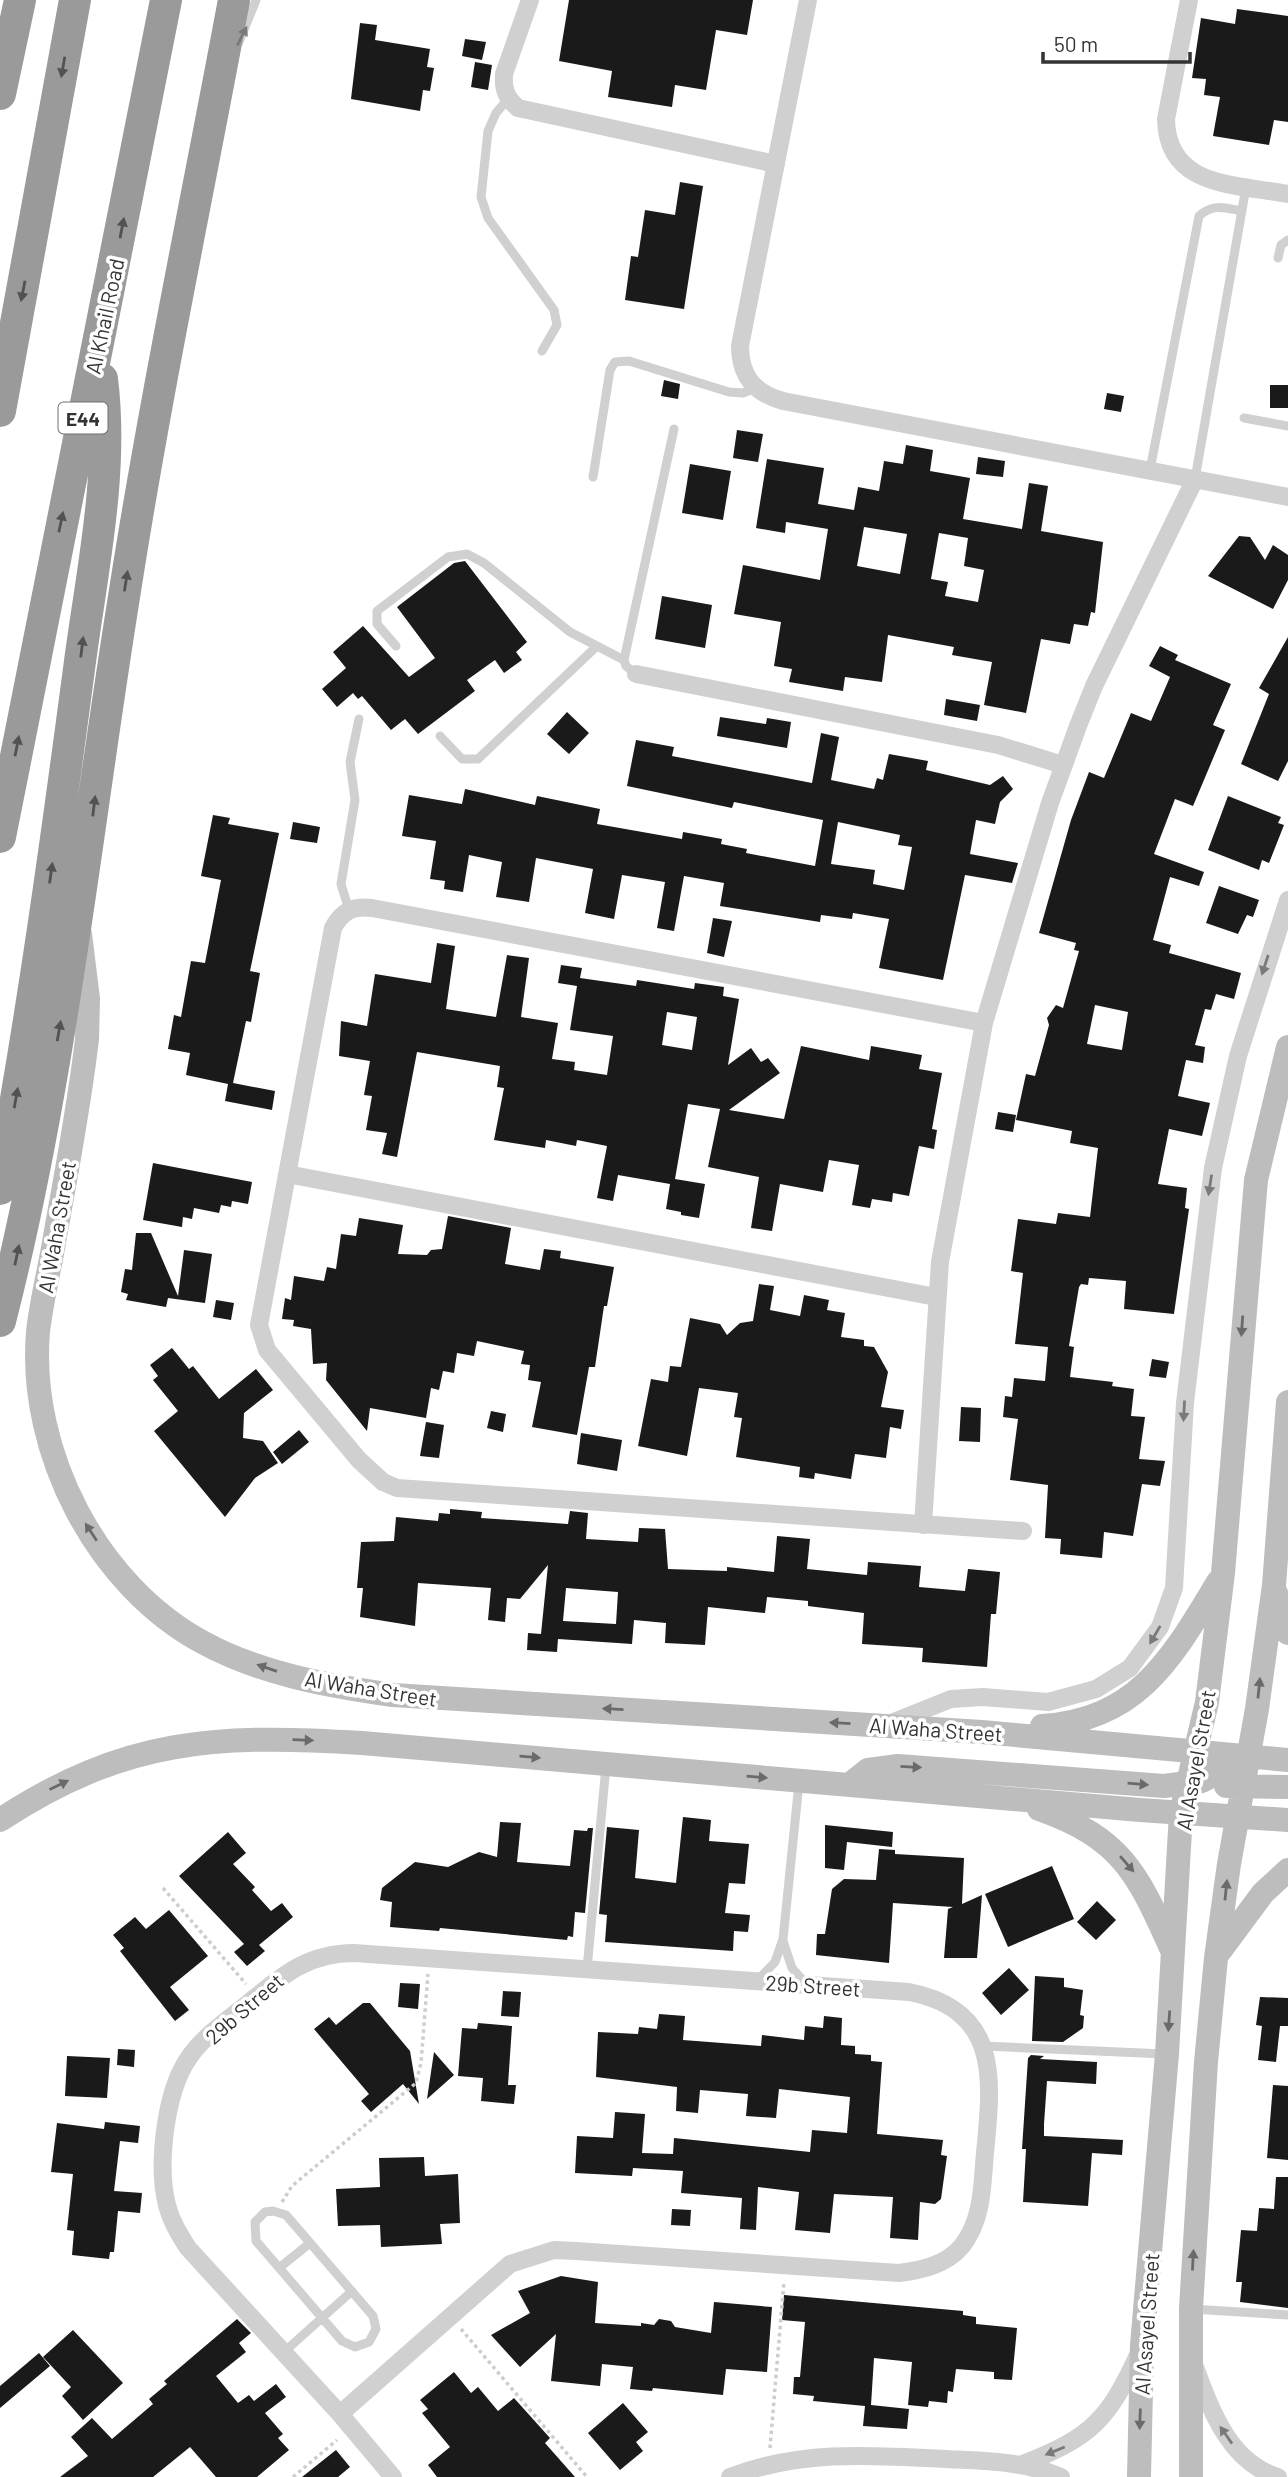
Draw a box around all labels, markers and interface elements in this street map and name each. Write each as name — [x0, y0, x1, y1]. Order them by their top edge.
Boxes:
scale bar — [1043, 21, 1190, 65]
one-way arrow — [236, 26, 247, 46]
text: 50 m — [1054, 31, 1098, 56]
one-way arrow — [57, 56, 68, 78]
one-way arrow — [117, 217, 128, 239]
street label: Al Khail Road — [80, 256, 128, 376]
one-way arrow — [17, 280, 28, 302]
road number: E44 — [58, 402, 108, 434]
one-way arrow — [55, 511, 66, 533]
one-way arrow — [121, 570, 132, 592]
one-way arrow — [76, 636, 87, 658]
one-way arrow — [12, 735, 23, 757]
one-way arrow — [89, 795, 100, 817]
one-way arrow — [46, 862, 57, 884]
one-way arrow — [1259, 954, 1270, 975]
one-way arrow — [54, 1020, 65, 1042]
one-way arrow — [11, 1087, 22, 1109]
street label: Al Waha Street — [32, 1159, 80, 1295]
one-way arrow — [1204, 1174, 1215, 1196]
one-way arrow — [11, 1244, 22, 1266]
one-way arrow — [1236, 1315, 1247, 1337]
one-way arrow — [1178, 1400, 1189, 1422]
one-way arrow — [84, 1523, 97, 1542]
one-way arrow — [1149, 1625, 1162, 1644]
one-way arrow — [256, 1662, 277, 1672]
street label: Al Waha Street — [303, 1665, 439, 1711]
one-way arrow — [1254, 1677, 1265, 1699]
street label: Al Asayel Street — [1170, 1688, 1220, 1832]
one-way arrow — [602, 1703, 624, 1714]
street label: Al Waha Street — [869, 1712, 1003, 1746]
one-way arrow — [829, 1717, 851, 1728]
one-way arrow — [292, 1734, 314, 1745]
one-way arrow — [519, 1752, 541, 1763]
one-way arrow — [901, 1761, 923, 1772]
one-way arrow — [746, 1772, 768, 1783]
one-way arrow — [1127, 1779, 1149, 1790]
one-way arrow — [49, 1780, 69, 1791]
one-way arrow — [1119, 1855, 1135, 1873]
one-way arrow — [1221, 1879, 1232, 1901]
street label: 29b Street — [200, 1967, 288, 2049]
street label: 29b Street — [765, 1969, 861, 2001]
one-way arrow — [1163, 2010, 1174, 2032]
one-way arrow — [1188, 2249, 1199, 2271]
street label: Al Asayel Street — [1129, 2252, 1163, 2396]
one-way arrow — [1134, 2408, 1146, 2430]
one-way arrow — [1219, 2426, 1233, 2444]
one-way arrow — [1044, 2446, 1065, 2457]

